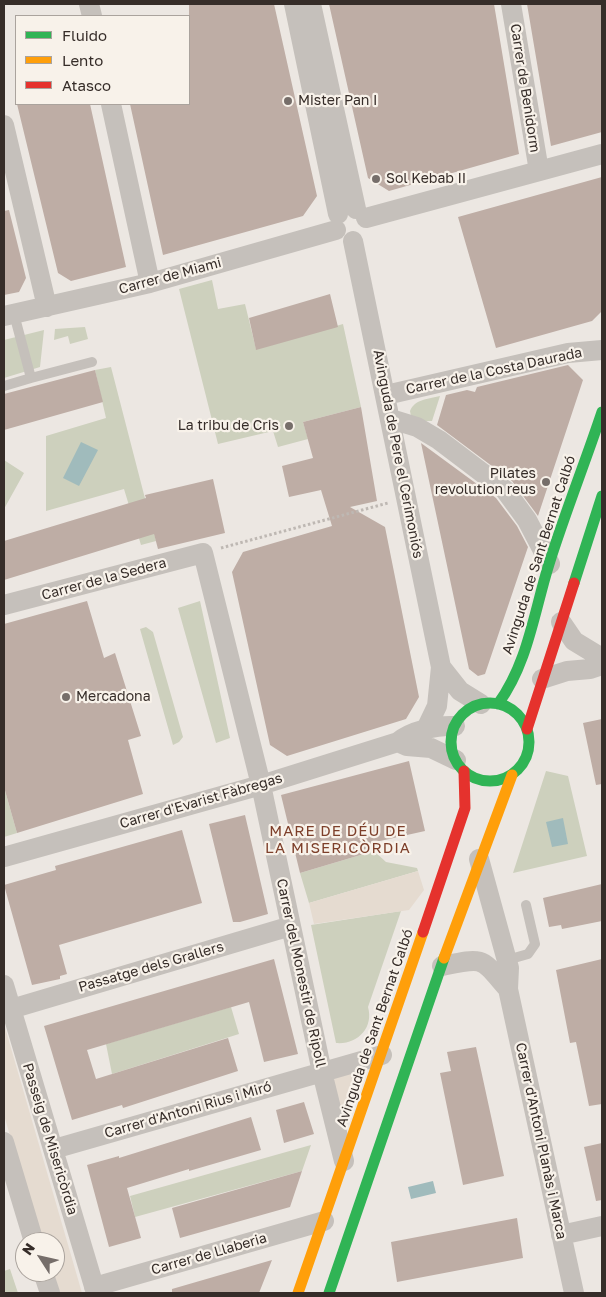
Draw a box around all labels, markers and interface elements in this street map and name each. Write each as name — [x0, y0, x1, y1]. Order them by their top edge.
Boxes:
legend — [15, 15, 190, 105]
street label: Carrer de Benidorm — [507, 22, 543, 154]
text: Fluido — [62, 26, 107, 44]
text: Lento — [62, 51, 103, 69]
text: Atasco — [62, 76, 111, 94]
place label: Mister Pan I — [298, 93, 377, 109]
marker: Mister Pan I — [282, 95, 294, 107]
place label: Sol Kebab II — [386, 171, 466, 187]
marker: Sol Kebab II — [370, 173, 382, 185]
street label: Carrer de Miami — [117, 254, 223, 298]
street label: Carrer de la Costa Daurada — [404, 344, 584, 398]
street label: Avinguda de Pere el Cerimoniós — [370, 348, 426, 560]
place label: La tribu de Cris — [178, 418, 279, 434]
marker: La tribu de Cris — [283, 420, 295, 432]
street label: Avinguda de Sant Bernat Calbó — [499, 454, 579, 656]
place label: Pilates revolution reus — [435, 466, 536, 498]
marker: Pilates revolution reus — [540, 476, 552, 488]
street label: Carrer de la Sedera — [40, 554, 168, 604]
place label: Mercadona — [76, 689, 151, 705]
marker: Mercadona — [60, 691, 72, 703]
street label: Carrer d'Evarist Fàbregas — [118, 770, 284, 832]
district label: MARE DE DÉU DE LA MISERICÒRDIA — [263, 822, 413, 857]
street label: Carrer del Monestir de Ripoll — [273, 877, 329, 1069]
street label: Avinguda de Sant Bernat Calbó — [333, 927, 417, 1129]
street label: Passatge dels Grallers — [76, 938, 226, 996]
street label: Carrer d'Antoni Planàs i Marca — [512, 1041, 570, 1241]
street label: Passeig de Misericòrdia — [19, 1061, 81, 1217]
street label: Carrer d'Antoni Rius i Miró — [103, 1078, 273, 1142]
street label: Carrer de Llaberia — [149, 1229, 269, 1279]
north arrow — [15, 1232, 65, 1282]
text: N — [18, 1239, 38, 1258]

